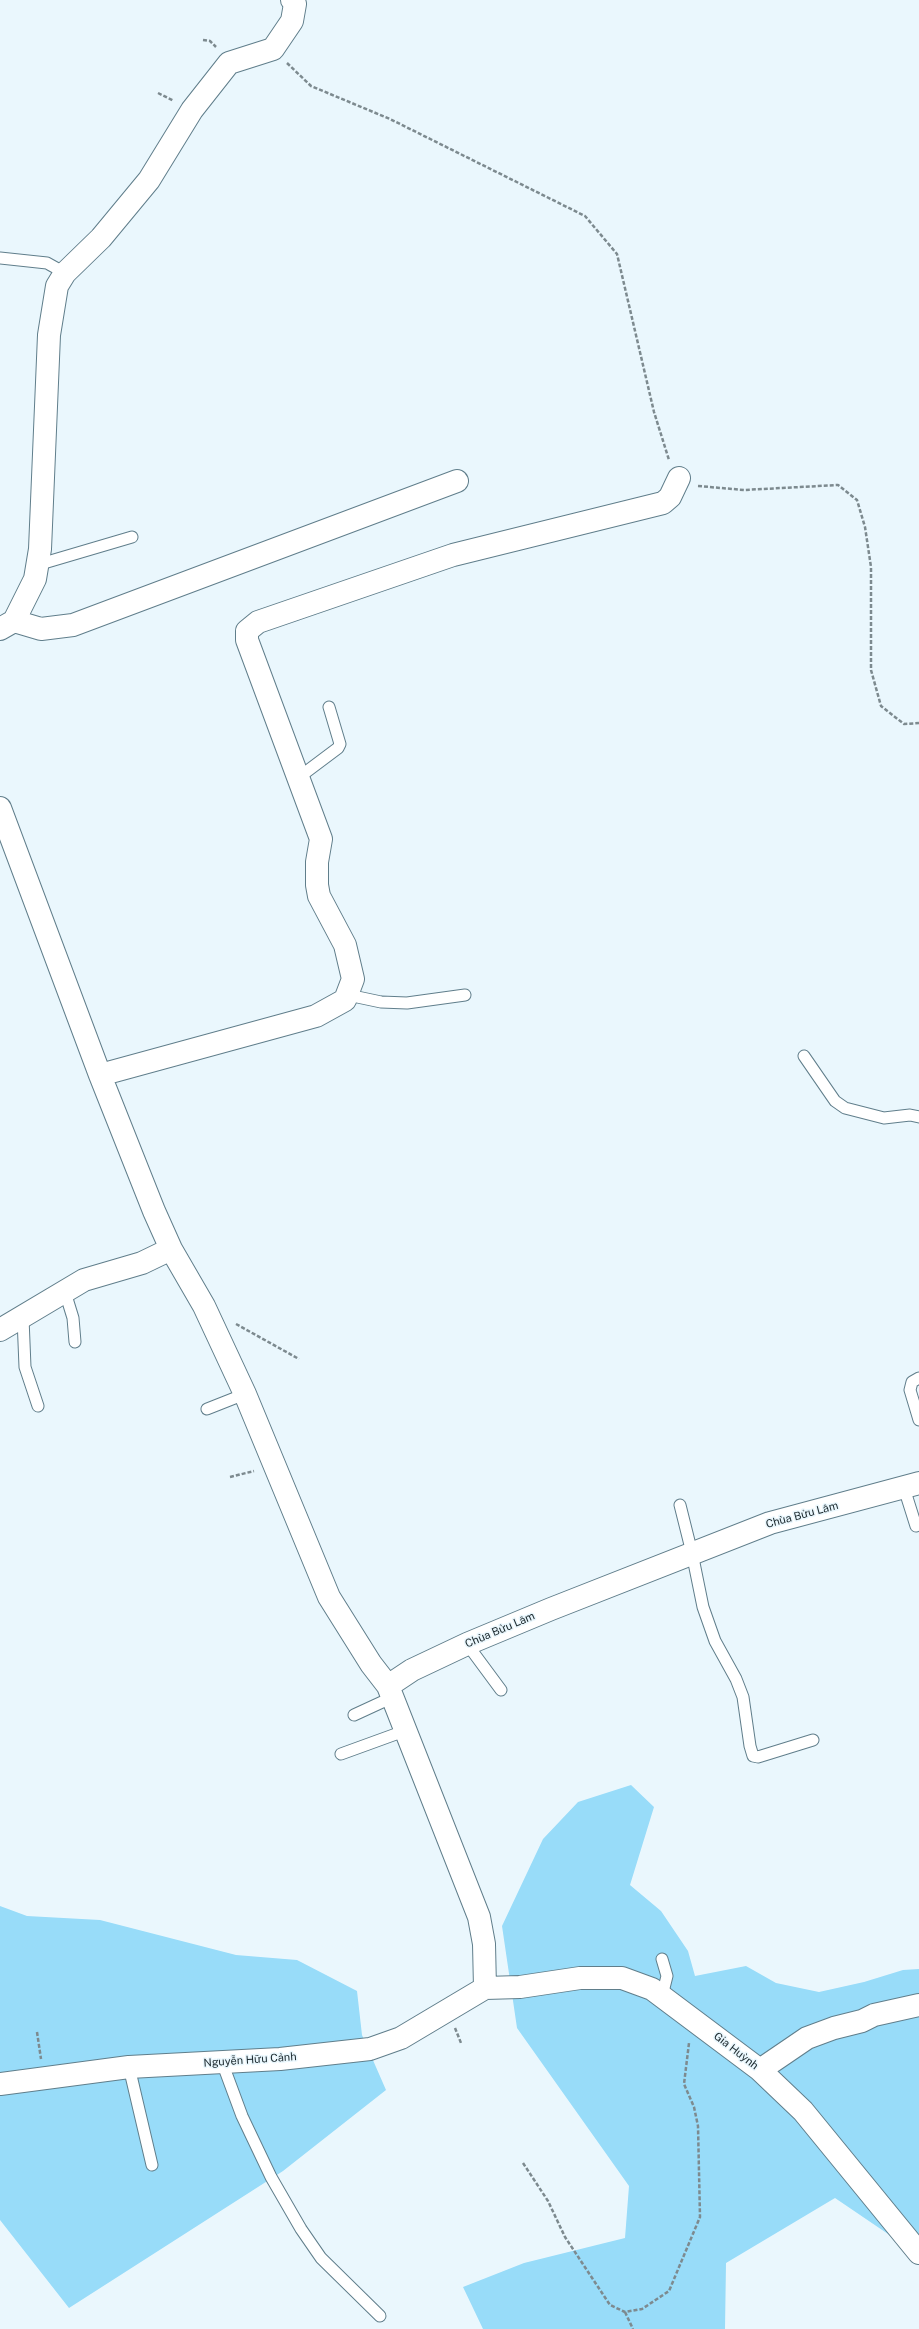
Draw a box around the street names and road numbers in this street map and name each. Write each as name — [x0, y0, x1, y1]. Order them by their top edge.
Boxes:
street label: Chùa Bửu Lâm — [764, 1499, 840, 1531]
street label: Chùa Bửu Lâm — [463, 1609, 537, 1651]
street label: Gia Huỳnh — [711, 2030, 761, 2072]
street label: Nguyễn Hữu Cảnh — [203, 2050, 297, 2070]

